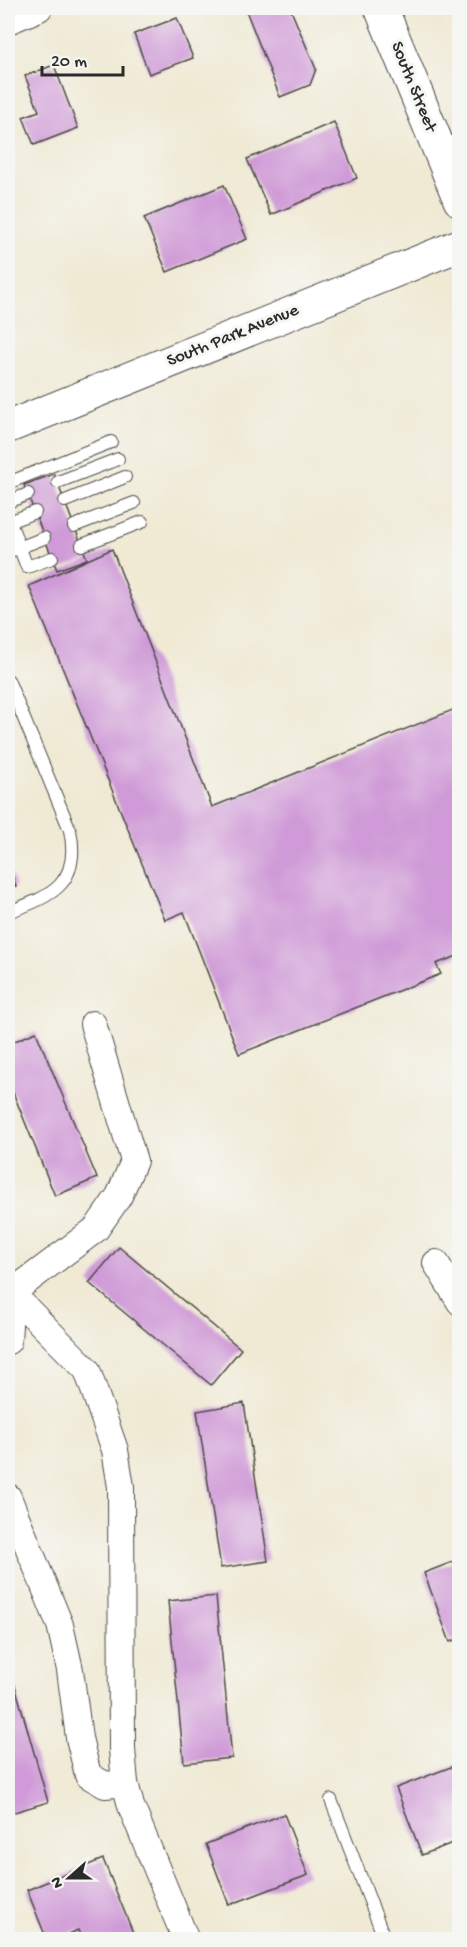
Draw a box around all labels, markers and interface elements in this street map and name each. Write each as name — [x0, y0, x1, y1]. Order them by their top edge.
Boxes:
scale bar — [42, 39, 123, 77]
street label: South Street — [385, 39, 441, 137]
text: 20 m — [51, 52, 87, 73]
street label: South Park Avenue — [164, 300, 303, 372]
north arrow — [39, 1848, 99, 1908]
text: N — [47, 1873, 69, 1890]

